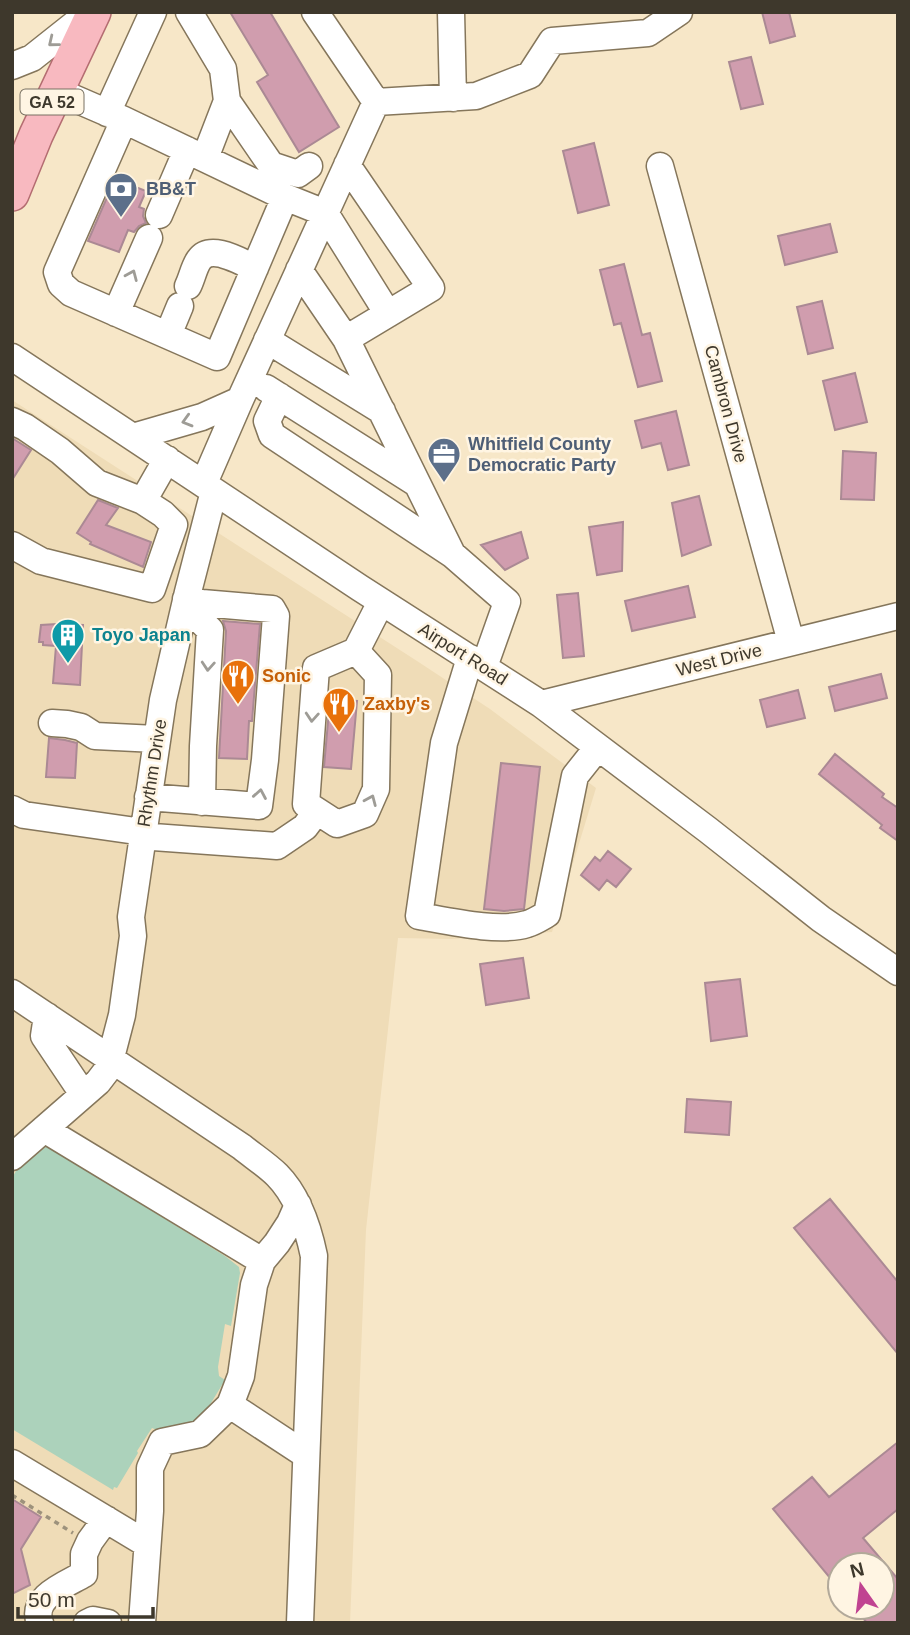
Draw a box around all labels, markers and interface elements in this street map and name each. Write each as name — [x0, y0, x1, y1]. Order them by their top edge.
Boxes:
one-way arrow — [48, 34, 61, 46]
road number: GA 52 — [20, 90, 84, 114]
bank icon: BB&T — [102, 170, 140, 219]
place label: BB&T — [146, 179, 196, 199]
one-way arrow — [124, 270, 138, 283]
street label: Cambron Drive — [701, 343, 751, 465]
one-way arrow — [182, 413, 194, 428]
place label: Whitfield County Democratic Party — [468, 434, 616, 475]
office icon: Whitfield County Democratic Party — [425, 435, 463, 484]
building icon: Toyo Japan — [49, 616, 87, 665]
street label: Airport Road — [415, 619, 511, 689]
place label: Toyo Japan — [92, 625, 191, 645]
street label: West Drive — [674, 640, 764, 680]
restaurant icon: Sonic — [219, 657, 257, 706]
one-way arrow — [201, 661, 216, 672]
place label: Sonic — [262, 666, 311, 686]
restaurant icon: Zaxby's — [320, 685, 358, 734]
place label: Zaxby's — [364, 694, 430, 714]
one-way arrow — [305, 711, 320, 722]
street label: Rhythm Drive — [134, 718, 170, 828]
one-way arrow — [252, 788, 267, 800]
one-way arrow — [363, 795, 377, 807]
north arrow — [826, 1551, 896, 1621]
text: N — [848, 1558, 866, 1582]
scale bar — [18, 1576, 152, 1620]
text: 50 m — [28, 1588, 75, 1611]

